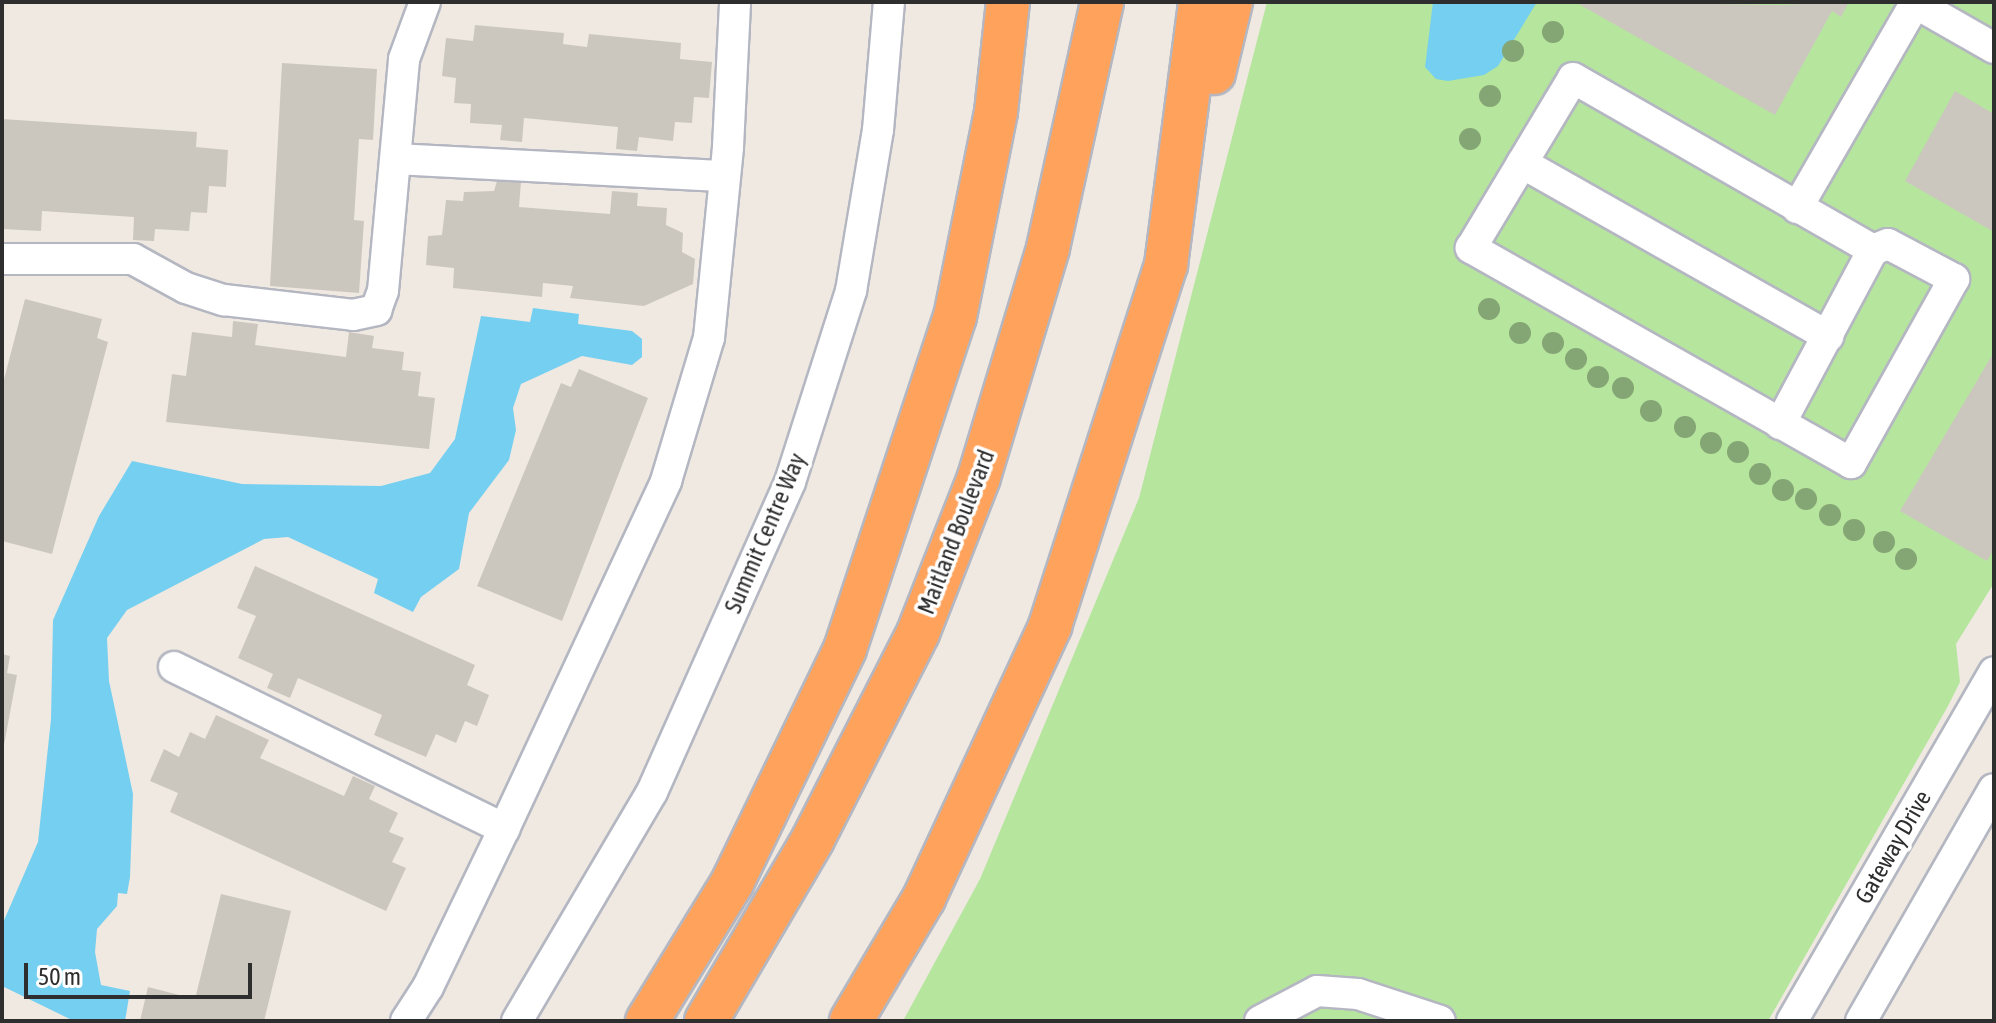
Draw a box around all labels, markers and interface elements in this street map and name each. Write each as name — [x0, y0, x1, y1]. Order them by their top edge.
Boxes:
street label: Maitland Boulevard — [911, 446, 1001, 618]
street label: Summit Centre Way — [718, 449, 812, 617]
street label: Gateway Drive — [1849, 785, 1937, 909]
scale bar — [28, 947, 256, 997]
text: 50 m — [38, 963, 81, 990]

